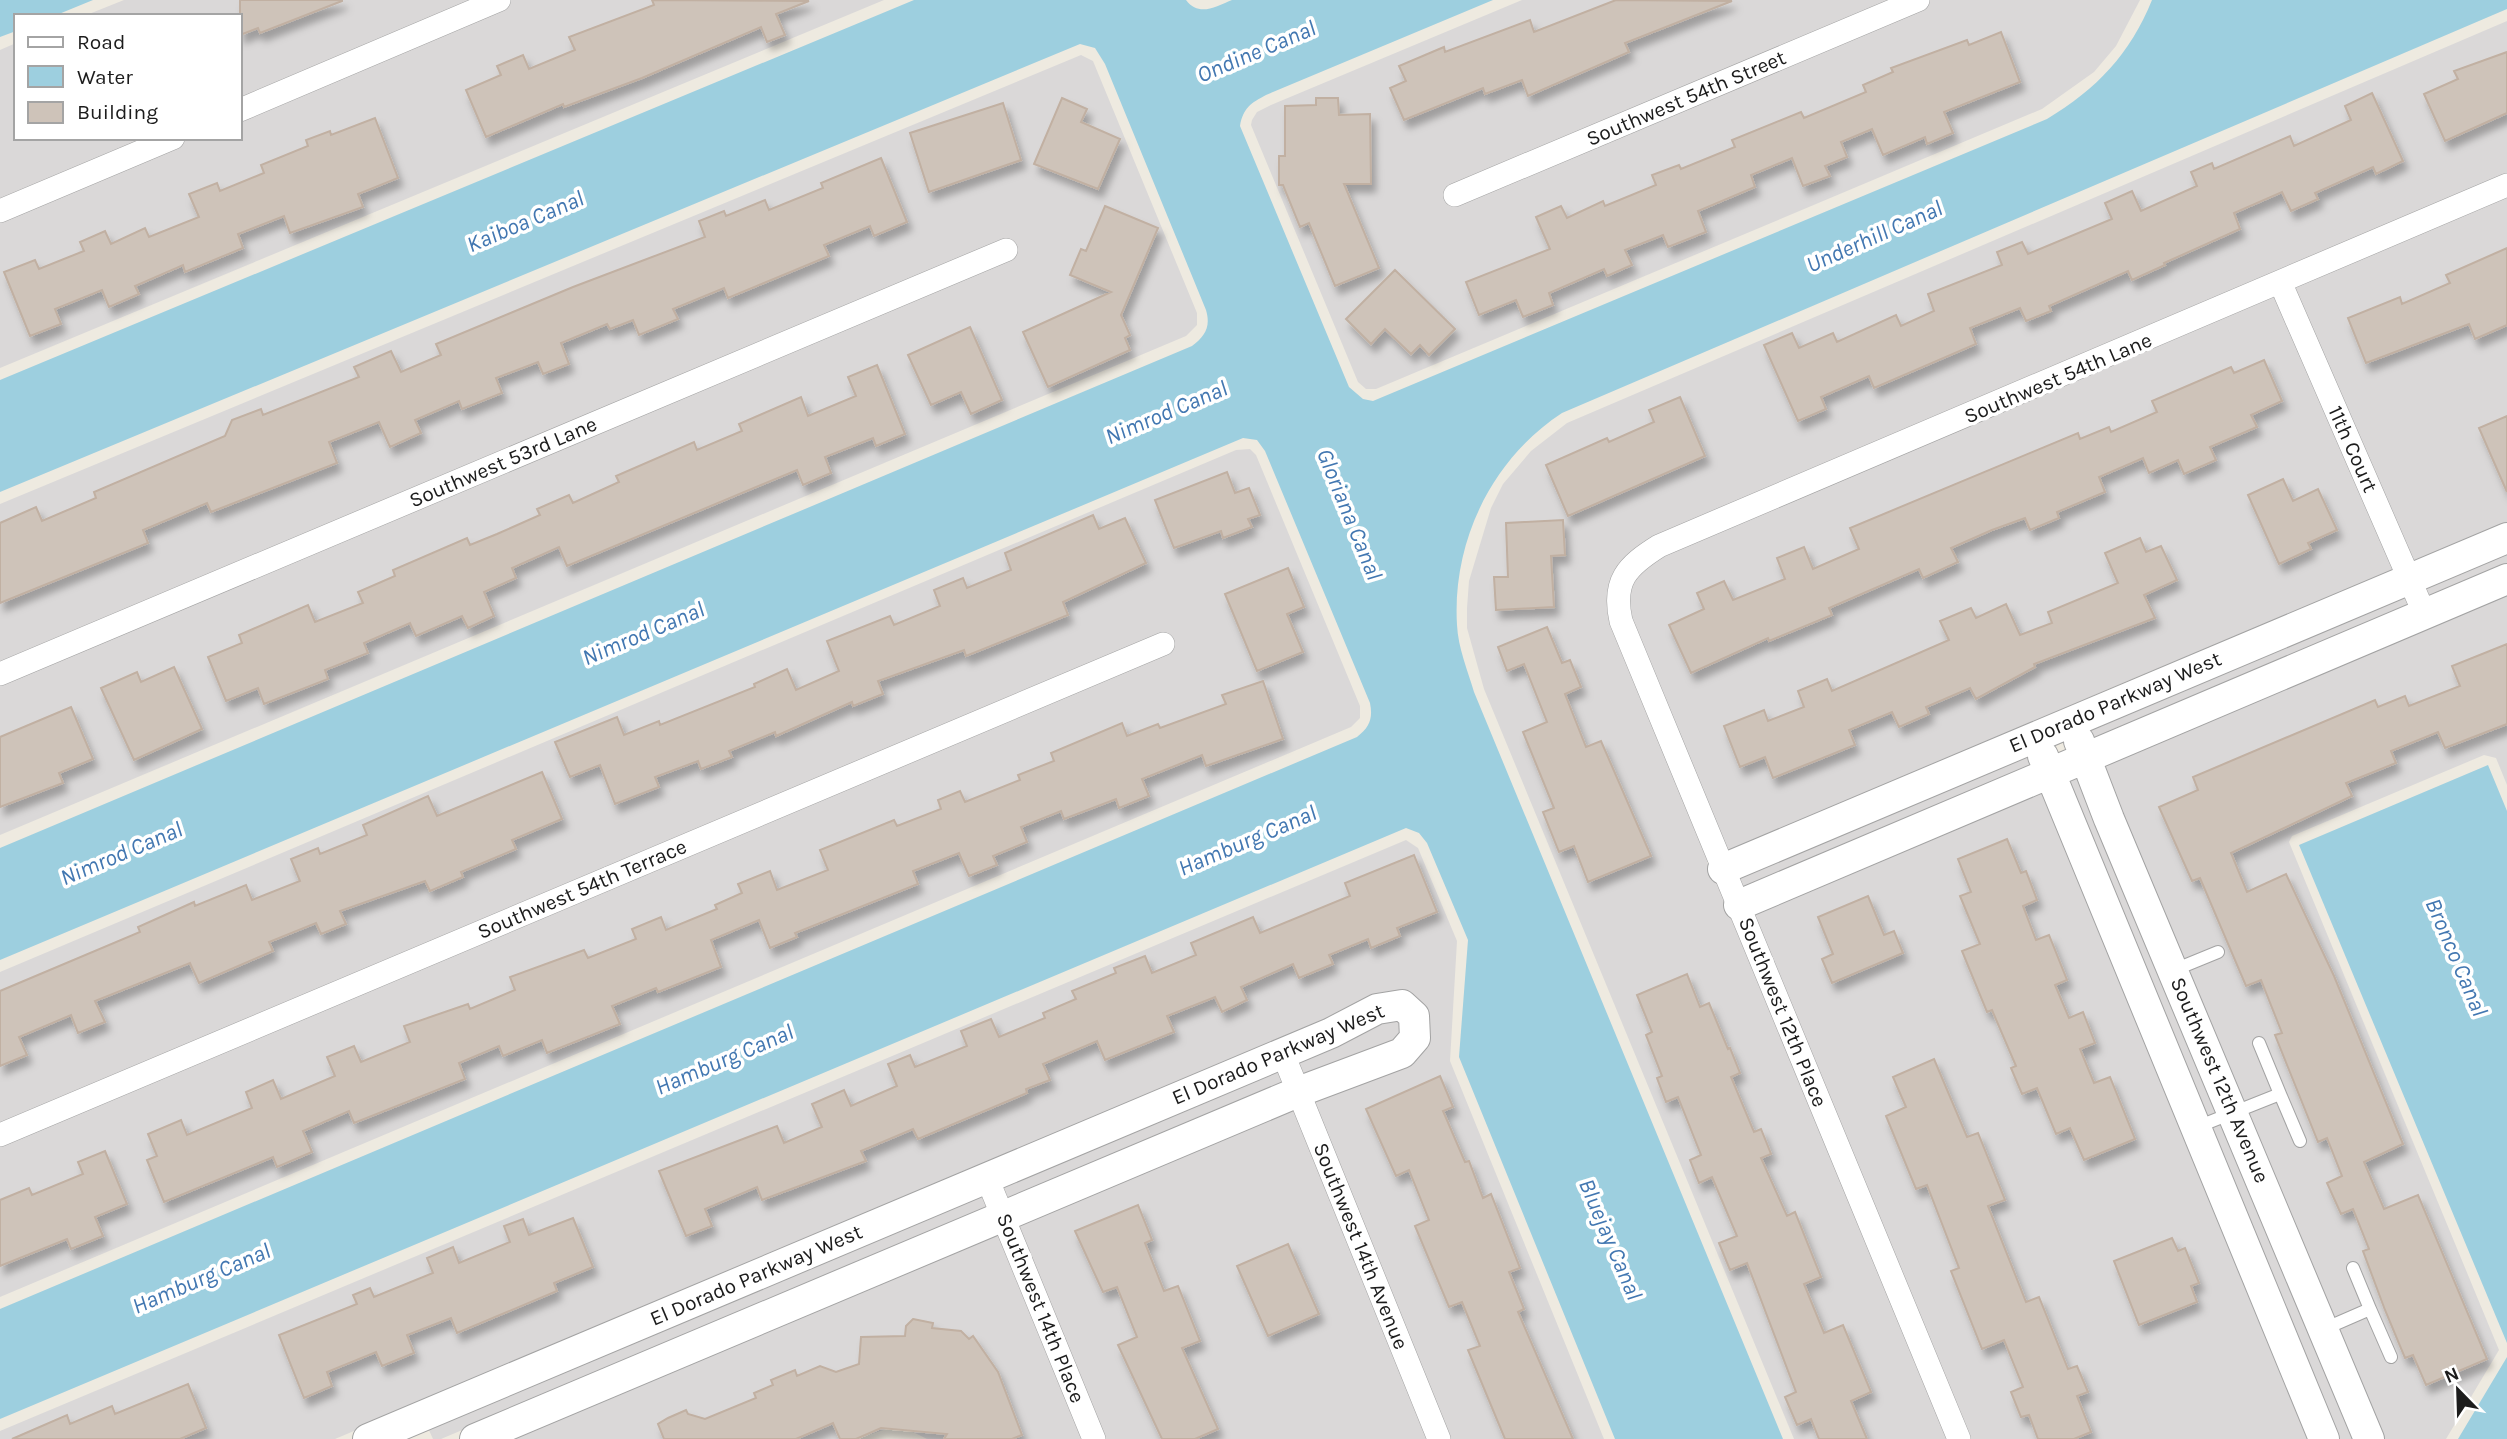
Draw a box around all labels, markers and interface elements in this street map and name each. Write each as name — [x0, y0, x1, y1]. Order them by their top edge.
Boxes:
legend — [14, 14, 242, 140]
water label: Ondine Canal — [1193, 14, 1320, 89]
text: Road — [77, 30, 125, 54]
street label: Southwest 54th Street — [1583, 45, 1789, 151]
text: Water — [77, 65, 133, 89]
text: Building — [77, 100, 158, 124]
water label: Kaiboa Canal — [463, 185, 588, 258]
water label: Underhill Canal — [1802, 194, 1947, 279]
street label: Southwest 54th Lane — [1961, 328, 2155, 428]
water label: Nimrod Canal — [1101, 375, 1232, 450]
street label: 11th Court — [2323, 402, 2383, 496]
street label: Southwest 53rd Lane — [406, 412, 600, 512]
water label: Gloriana Canal — [1311, 445, 1388, 584]
water label: Nimrod Canal — [578, 596, 709, 671]
street label: El Dorado Parkway West — [2005, 646, 2225, 758]
water label: Hamburg Canal — [1174, 799, 1321, 882]
water label: Nimrod Canal — [56, 816, 187, 891]
street label: Southwest 54th Terrace — [474, 834, 690, 944]
water label: Bronco Canal — [2420, 894, 2494, 1020]
street label: Southwest 12th Place — [1734, 914, 1832, 1110]
street label: Southwest 12th Avenue — [2166, 974, 2274, 1186]
street label: El Dorado Parkway West — [1168, 998, 1388, 1110]
water label: Hamburg Canal — [651, 1018, 798, 1101]
street label: Southwest 14th Avenue — [1309, 1139, 1413, 1353]
water label: Bluejay Canal — [1573, 1175, 1648, 1304]
street label: Southwest 14th Place — [992, 1210, 1090, 1406]
street label: El Dorado Parkway West — [646, 1219, 866, 1331]
water label: Hamburg Canal — [128, 1237, 275, 1320]
north arrow — [2423, 1355, 2493, 1425]
text: N — [2441, 1362, 2462, 1388]

